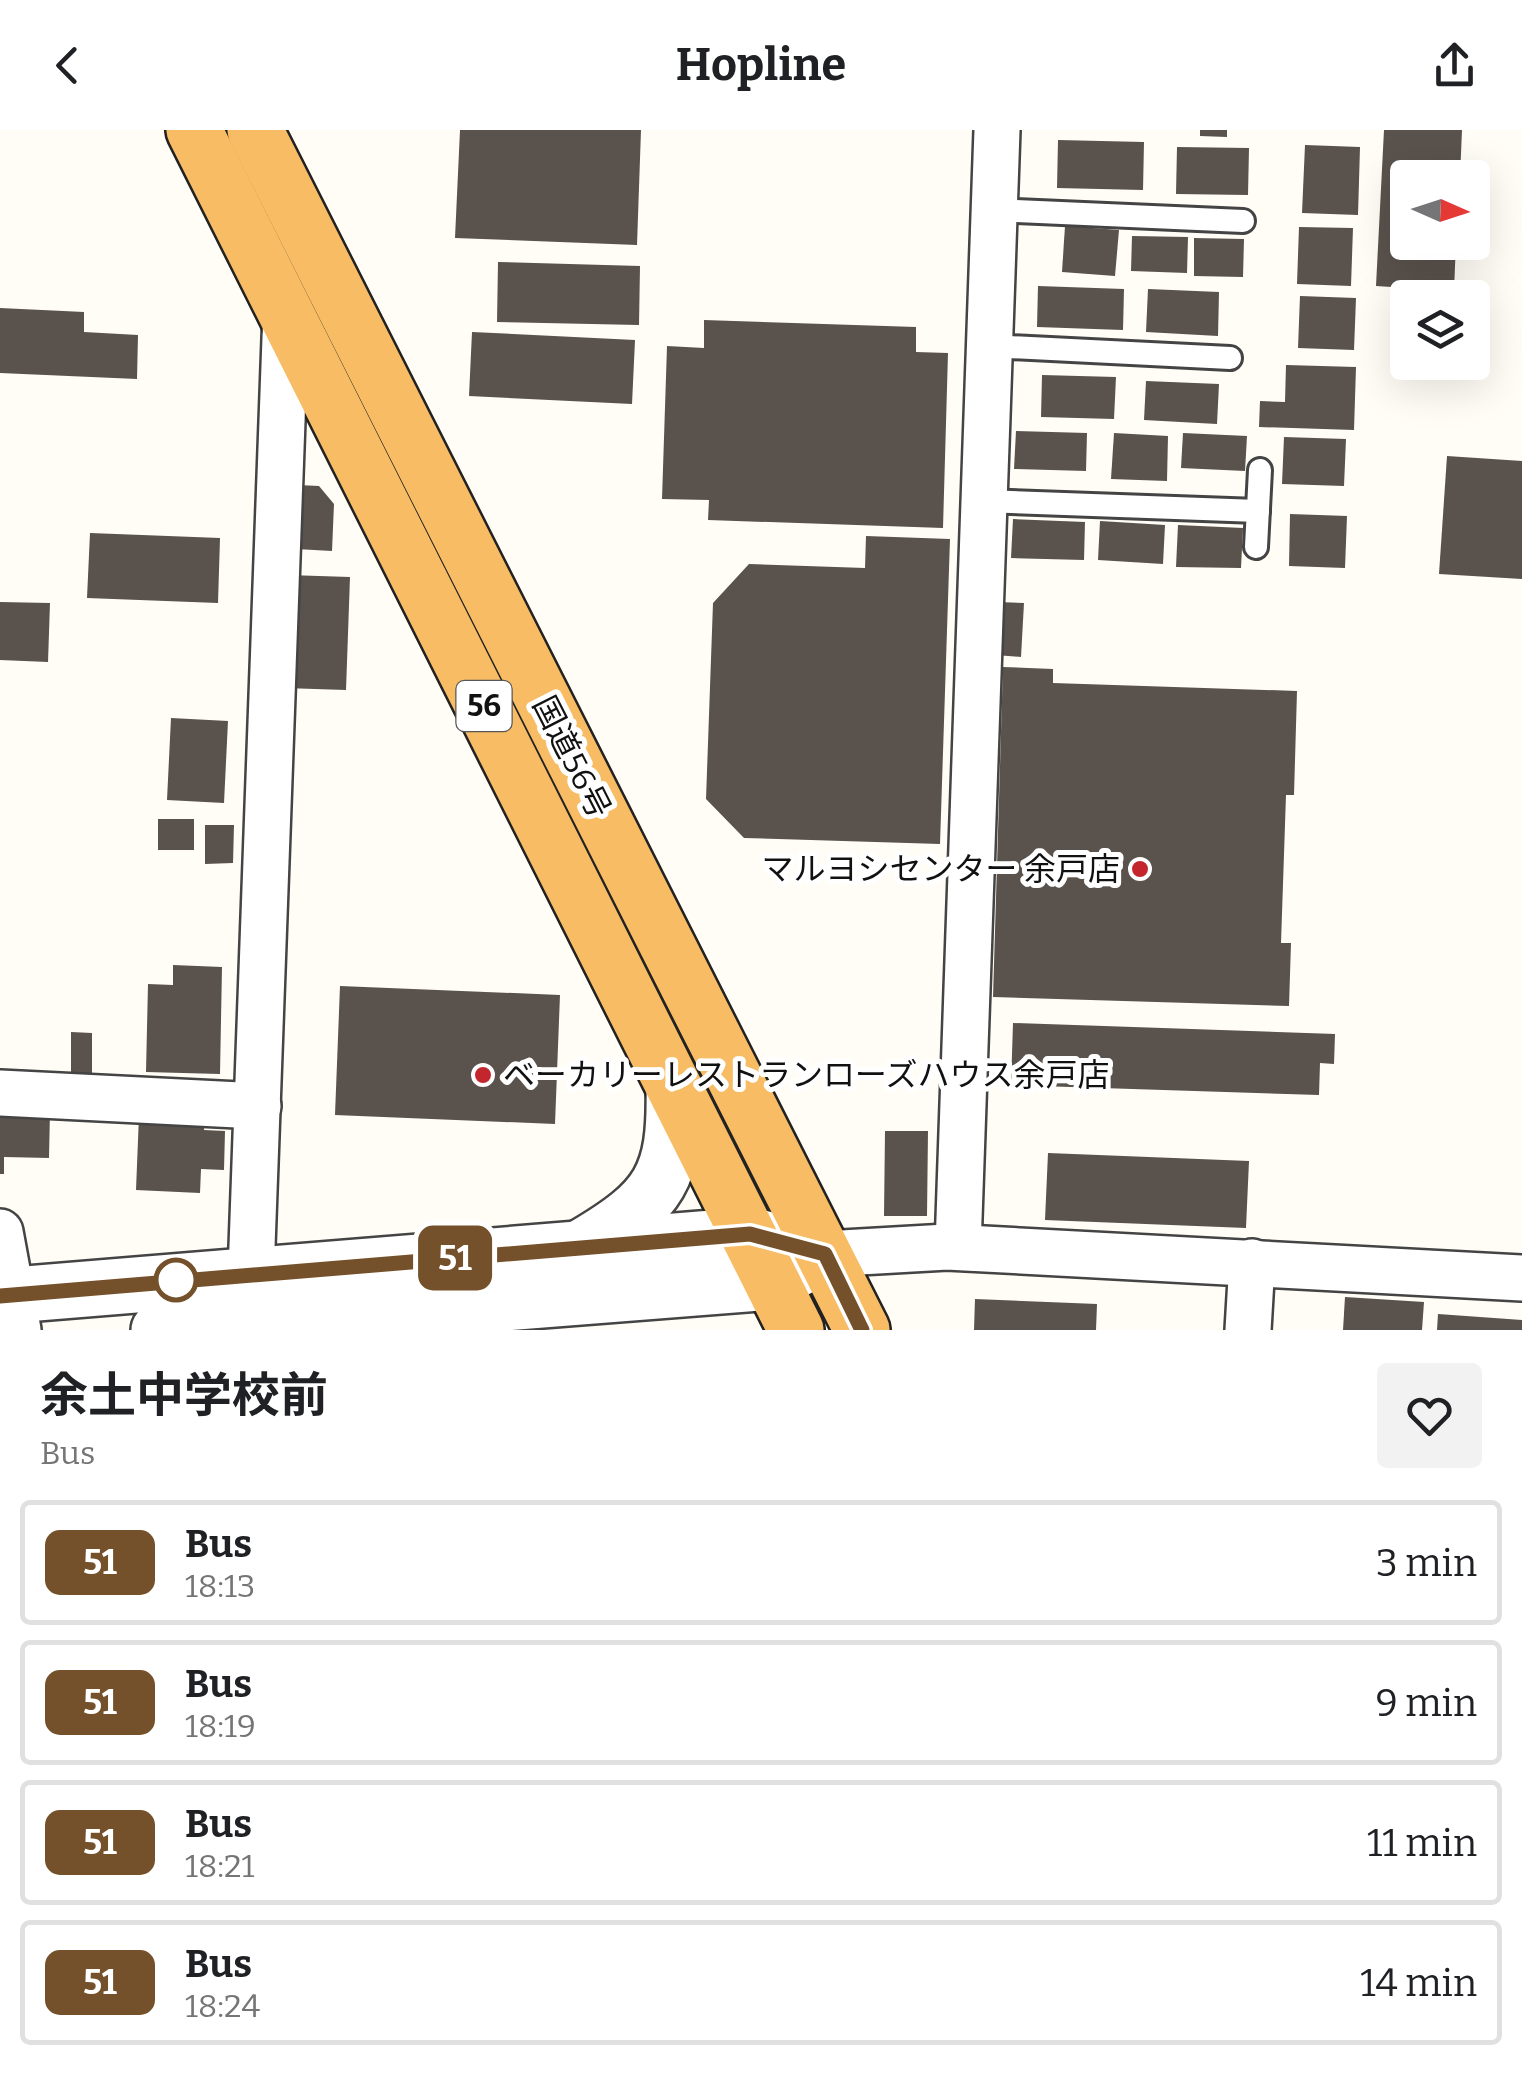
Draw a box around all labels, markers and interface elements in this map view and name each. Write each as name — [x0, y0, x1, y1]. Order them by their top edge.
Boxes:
icon: back — [40, 38, 95, 93]
text: Hopline — [676, 38, 846, 92]
icon: share — [1427, 38, 1482, 93]
north arrow — [1390, 160, 1490, 260]
map controls — [1390, 160, 1490, 380]
button: layers — [1390, 280, 1490, 380]
road number: 56 — [456, 681, 512, 731]
street label: 国道56号 — [525, 690, 619, 824]
place label: マルヨシセンター 余戸店 — [762, 850, 1120, 888]
marker: マルヨシセンター 余戸店 — [1129, 858, 1151, 880]
place label: ベーカリーレストランローズハウス余戸店 — [503, 1056, 1109, 1094]
marker: ベーカリーレストランローズハウス余戸店 — [472, 1064, 494, 1086]
line badge: 51 — [410, 1226, 500, 1290]
text: 51 — [438, 1237, 472, 1279]
unlabelled marker — [155, 1259, 197, 1301]
button: heart — [1377, 1363, 1482, 1468]
text: 余土中学校前 — [40, 1367, 328, 1425]
text: Bus — [40, 1434, 95, 1472]
text: Bus — [185, 1521, 252, 1567]
text: 3 min — [1376, 1540, 1477, 1586]
text: 51 — [83, 1541, 117, 1583]
text: 18:13 — [185, 1567, 255, 1605]
text: Bus — [185, 1661, 252, 1707]
text: 9 min — [1376, 1680, 1477, 1726]
text: 51 — [83, 1681, 117, 1723]
text: 18:19 — [185, 1707, 256, 1745]
text: Bus — [185, 1801, 252, 1847]
text: 11 min — [1367, 1820, 1477, 1866]
text: 51 — [83, 1821, 117, 1863]
text: 18:21 — [185, 1847, 254, 1885]
text: Bus — [185, 1941, 252, 1987]
text: 14 min — [1360, 1960, 1477, 2006]
text: 51 — [83, 1961, 117, 2003]
text: 18:24 — [185, 1987, 260, 2025]

